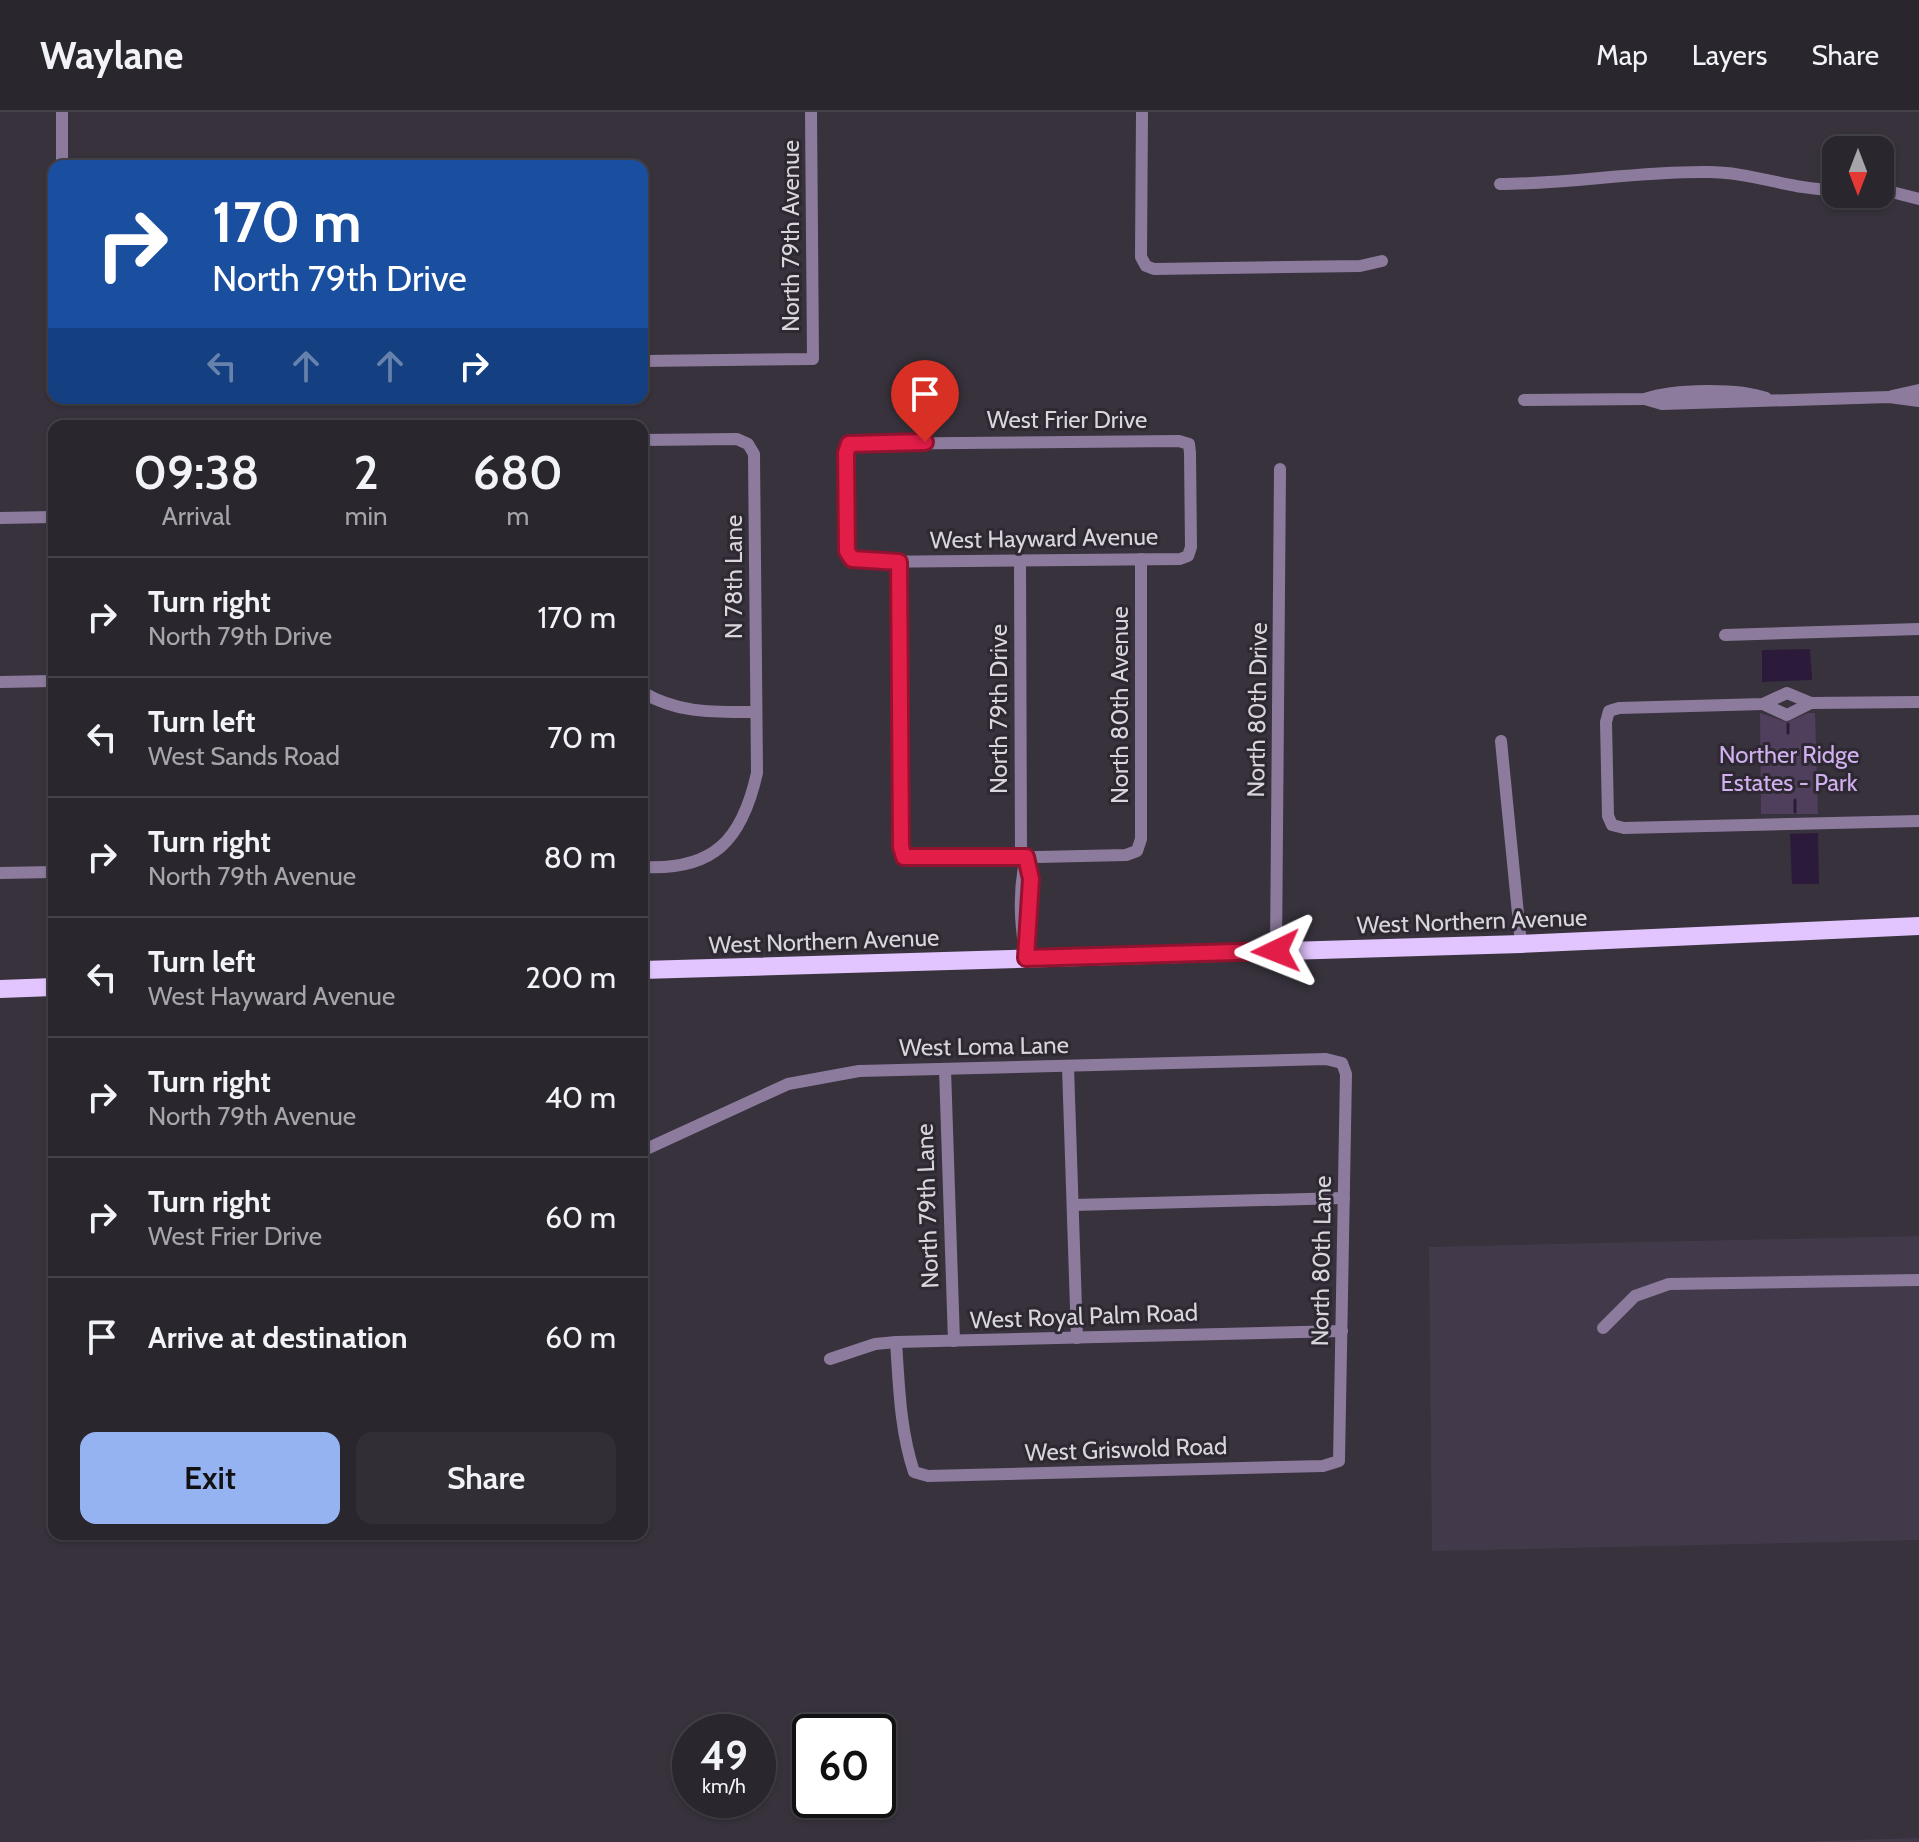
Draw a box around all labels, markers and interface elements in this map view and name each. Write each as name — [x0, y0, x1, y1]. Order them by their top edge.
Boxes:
text: Waylane — [40, 32, 183, 79]
text: Map — [1596, 38, 1648, 72]
text: Layers — [1692, 38, 1767, 72]
text: Share — [1811, 38, 1879, 72]
north arrow — [1822, 136, 1894, 208]
map controls — [1822, 136, 1894, 208]
street label: North 79th Avenue — [776, 140, 805, 332]
text: 170 m — [212, 188, 362, 256]
icon: right — [80, 192, 184, 296]
text: North 79th Drive — [212, 256, 467, 300]
icon: left — [200, 344, 244, 388]
icon: ahead — [284, 344, 328, 388]
icon: ahead — [368, 344, 412, 388]
icon: right — [452, 344, 496, 388]
pin — [891, 360, 959, 442]
icon: arrive — [903, 372, 947, 416]
street label: West Frier Drive — [987, 405, 1147, 434]
text: 09:38 — [133, 443, 259, 501]
text: 2 — [354, 443, 379, 501]
text: 680 — [473, 443, 563, 501]
text: Arrival — [162, 500, 231, 532]
text: min — [345, 500, 388, 532]
text: m — [506, 500, 529, 532]
street label: N 78th Lane — [719, 515, 748, 639]
street label: West Hayward Avenue — [930, 522, 1158, 554]
text: Turn right — [148, 583, 271, 620]
icon: right — [80, 595, 124, 639]
text: 170 m — [537, 599, 616, 636]
street label: North 80th Avenue — [1105, 606, 1134, 804]
text: North 79th Drive — [148, 620, 332, 652]
street label: North 80th Drive — [1241, 622, 1273, 798]
street label: North 79th Drive — [984, 624, 1013, 794]
text: Turn left — [148, 703, 256, 740]
icon: left — [80, 715, 124, 759]
text: 70 m — [547, 719, 616, 756]
text: West Sands Road — [148, 740, 340, 772]
park label: Norther Ridge Estates - Park — [1719, 740, 1859, 797]
text: Turn right — [148, 823, 271, 860]
icon: right — [80, 835, 124, 879]
text: 80 m — [544, 839, 616, 876]
text: North 79th Avenue — [148, 860, 356, 892]
street label: West Northern Avenue — [1356, 902, 1588, 940]
position arrow — [1234, 909, 1318, 993]
street label: West Northern Avenue — [708, 922, 940, 960]
text: Turn left — [148, 943, 256, 980]
icon: left — [80, 955, 124, 999]
text: 200 m — [525, 959, 616, 996]
text: West Hayward Avenue — [148, 980, 395, 1012]
street label: West Loma Lane — [899, 1030, 1069, 1062]
text: Turn right — [148, 1063, 271, 1100]
icon: right — [80, 1075, 124, 1119]
text: 40 m — [545, 1079, 616, 1116]
text: North 79th Avenue — [148, 1100, 356, 1132]
street label: North 79th Lane — [910, 1123, 944, 1289]
street label: North 80th Lane — [1305, 1175, 1337, 1347]
text: Turn right — [148, 1183, 271, 1220]
icon: right — [80, 1195, 124, 1239]
text: 60 m — [545, 1199, 616, 1236]
text: West Frier Drive — [148, 1220, 322, 1252]
street label: West Royal Palm Road — [970, 1298, 1198, 1334]
icon: arrive — [80, 1315, 124, 1359]
text: Arrive at destination — [148, 1319, 408, 1356]
text: 60 m — [545, 1319, 616, 1356]
street label: West Griswold Road — [1024, 1431, 1228, 1467]
button: Exit — [80, 1432, 340, 1524]
button: Share — [356, 1432, 616, 1524]
speed limit sign: 60 — [792, 1714, 896, 1818]
text: 49 — [700, 1731, 748, 1780]
text: km/h — [702, 1774, 746, 1798]

